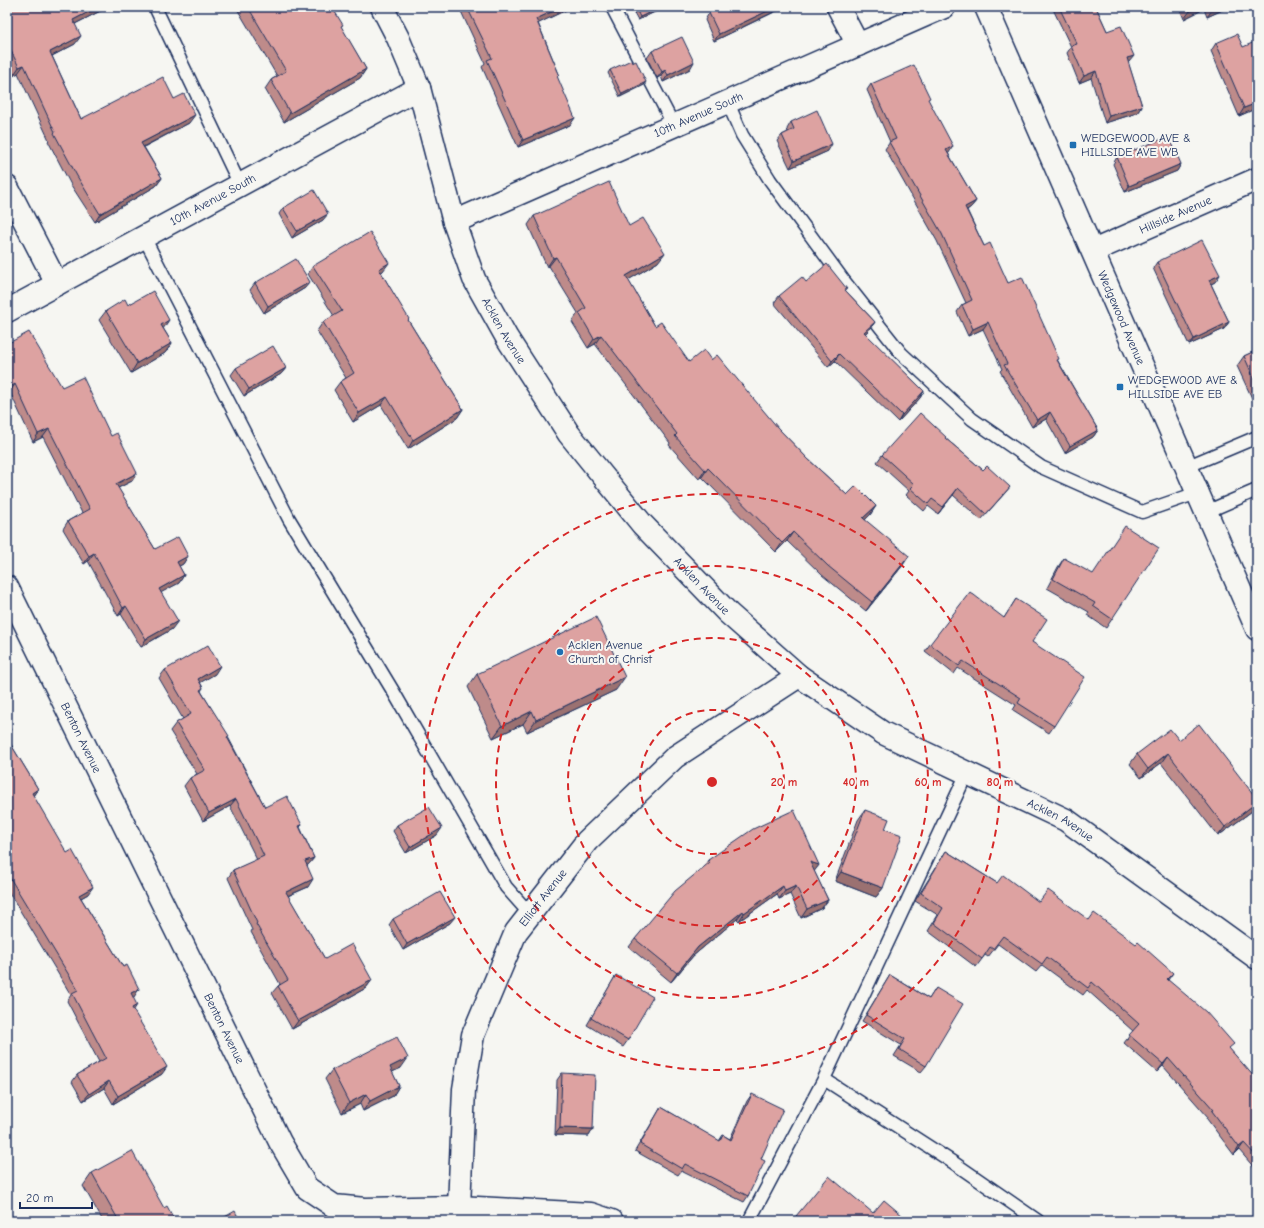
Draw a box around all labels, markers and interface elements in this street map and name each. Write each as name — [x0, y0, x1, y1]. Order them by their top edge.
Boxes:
street label: 10th Avenue South — [652, 89, 745, 140]
place label: WEDGEWOOD AVE & HILLSIDE AVE WB — [1081, 131, 1191, 159]
marker: WEDGEWOOD AVE & HILLSIDE AVE WB — [1068, 140, 1078, 150]
street label: 10th Avenue South — [167, 171, 258, 229]
street label: Hillside Avenue — [1137, 193, 1214, 237]
street label: Wedgewood Avenue — [1095, 269, 1148, 367]
street label: Acklen Avenue — [479, 295, 529, 366]
place label: WEDGEWOOD AVE & HILLSIDE AVE EB — [1128, 373, 1238, 401]
marker: WEDGEWOOD AVE & HILLSIDE AVE EB — [1115, 382, 1125, 392]
street label: Acklen Avenue — [671, 554, 733, 617]
place label: Acklen Avenue Church of Christ — [568, 638, 652, 666]
marker: Acklen Avenue Church of Christ — [555, 647, 565, 657]
street label: Benton Avenue — [58, 700, 104, 775]
centre of rings — [705, 775, 719, 789]
text: 20 m — [771, 775, 797, 789]
text: 40 m — [843, 775, 869, 789]
text: 60 m — [915, 775, 941, 789]
text: 80 m — [987, 775, 1013, 789]
street label: Acklen Avenue — [1025, 796, 1096, 845]
street label: Elliott Avenue — [516, 866, 569, 929]
street label: Benton Avenue — [201, 991, 247, 1066]
scale bar — [20, 1184, 92, 1210]
text: 20 m — [26, 1191, 54, 1205]

